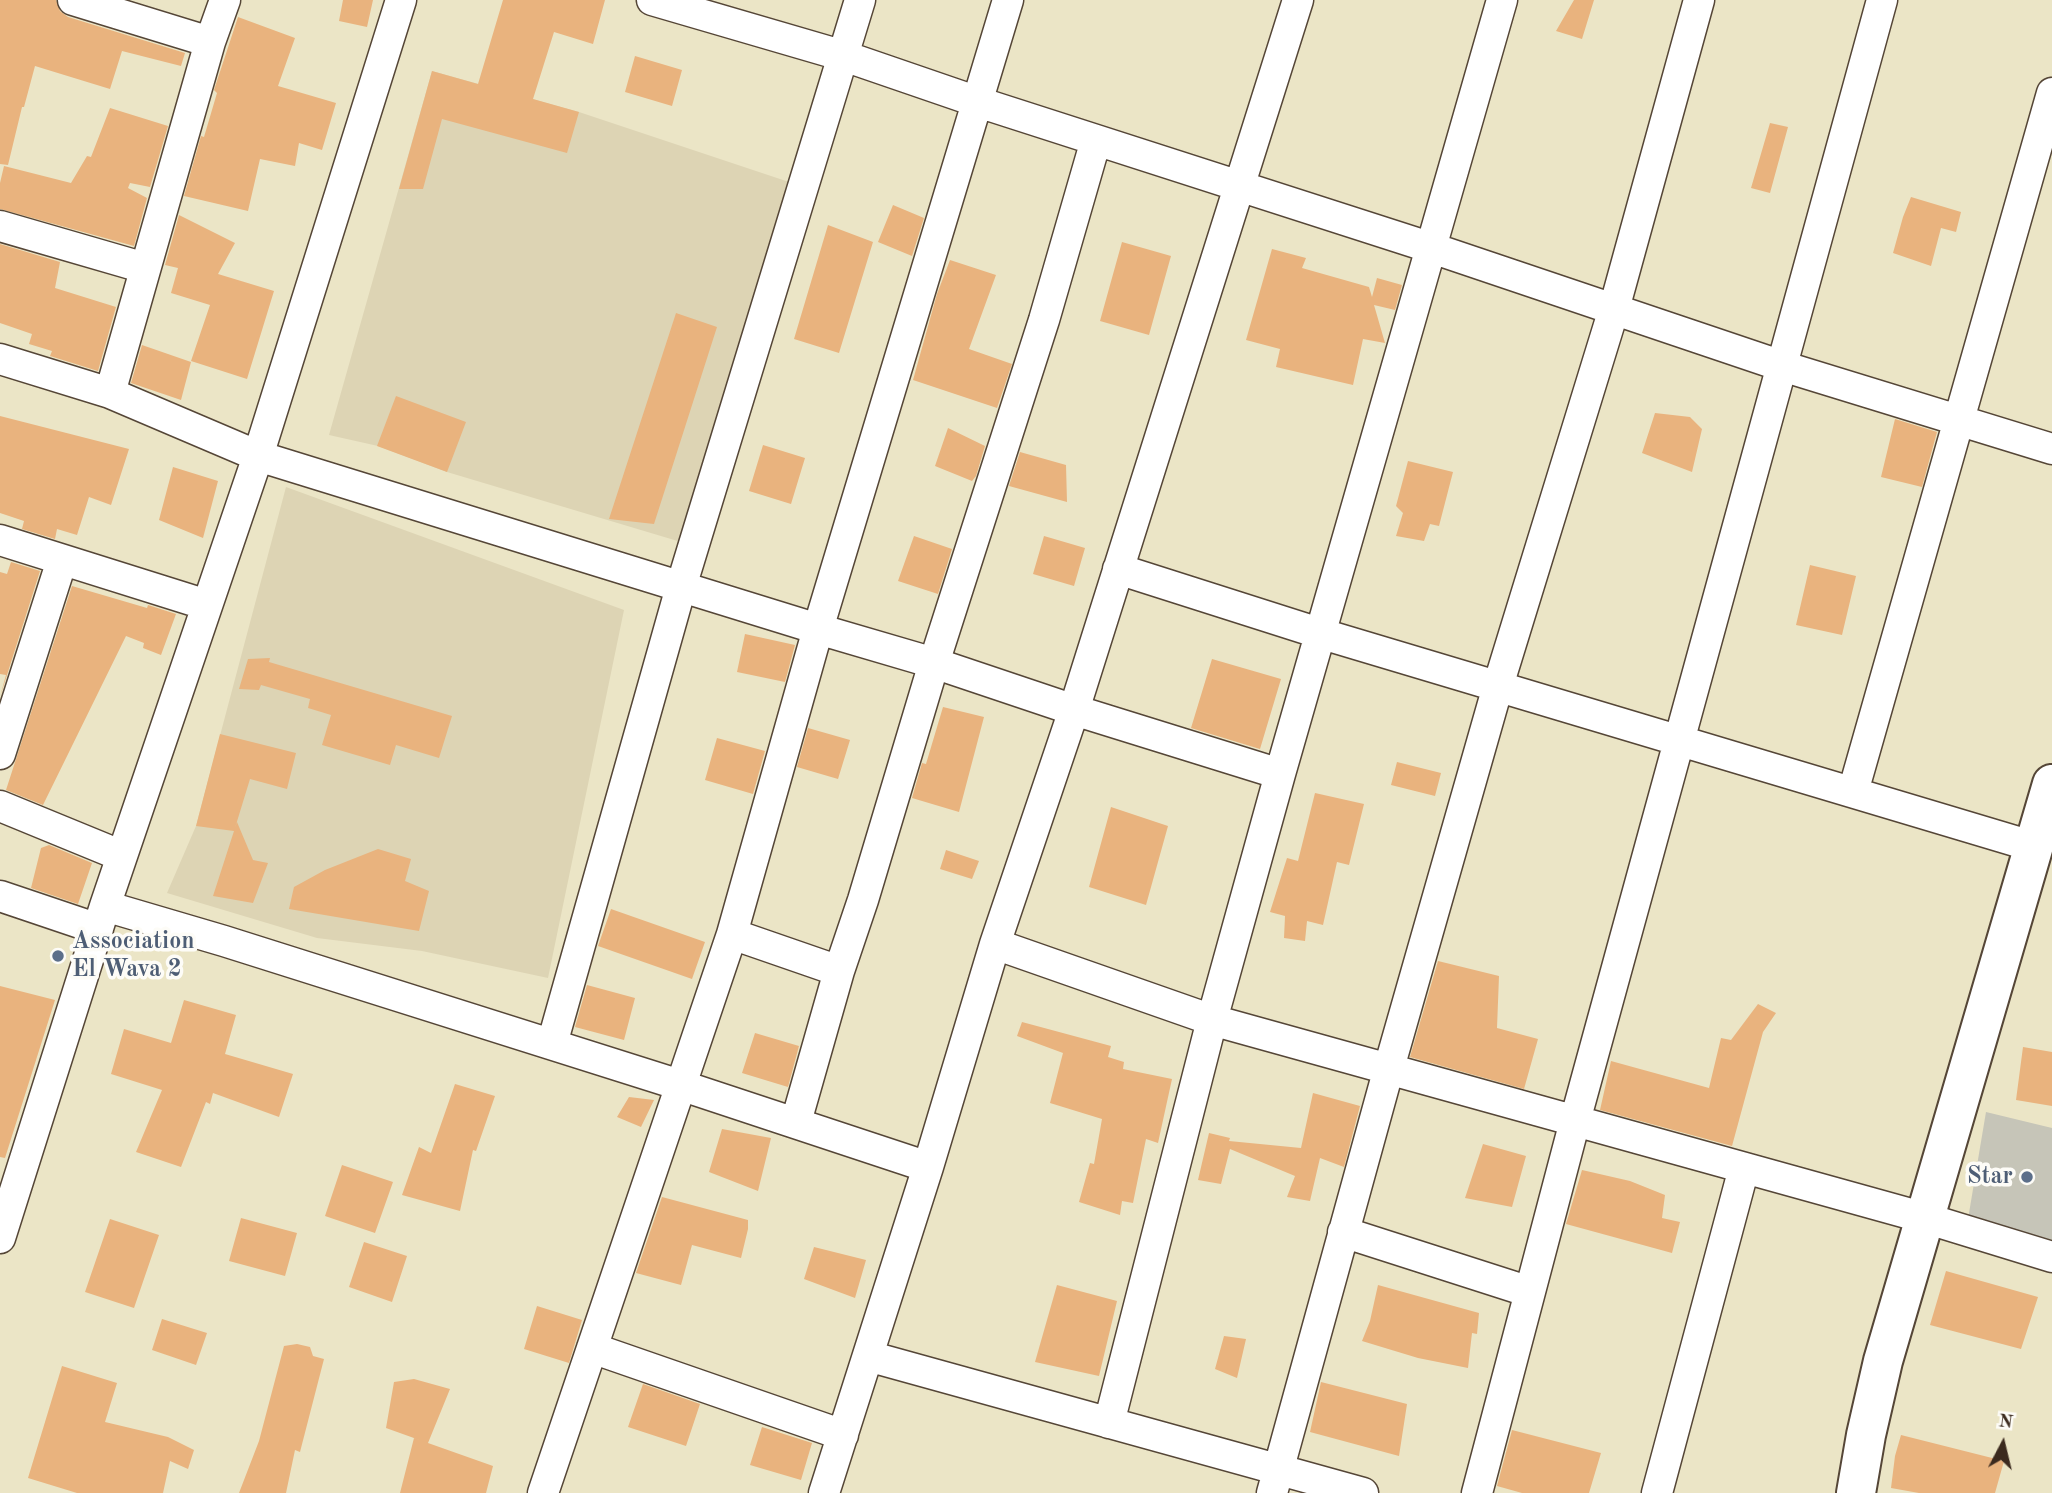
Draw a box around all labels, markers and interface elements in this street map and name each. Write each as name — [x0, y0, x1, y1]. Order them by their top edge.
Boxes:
place label: Association El Wava 2 — [72, 928, 195, 984]
marker: Association El Wava 2 — [50, 948, 66, 964]
place label: Star — [1967, 1163, 2013, 1191]
marker: Star — [2019, 1169, 2035, 1185]
north arrow — [1968, 1409, 2038, 1479]
text: N — [1997, 1412, 2014, 1433]

